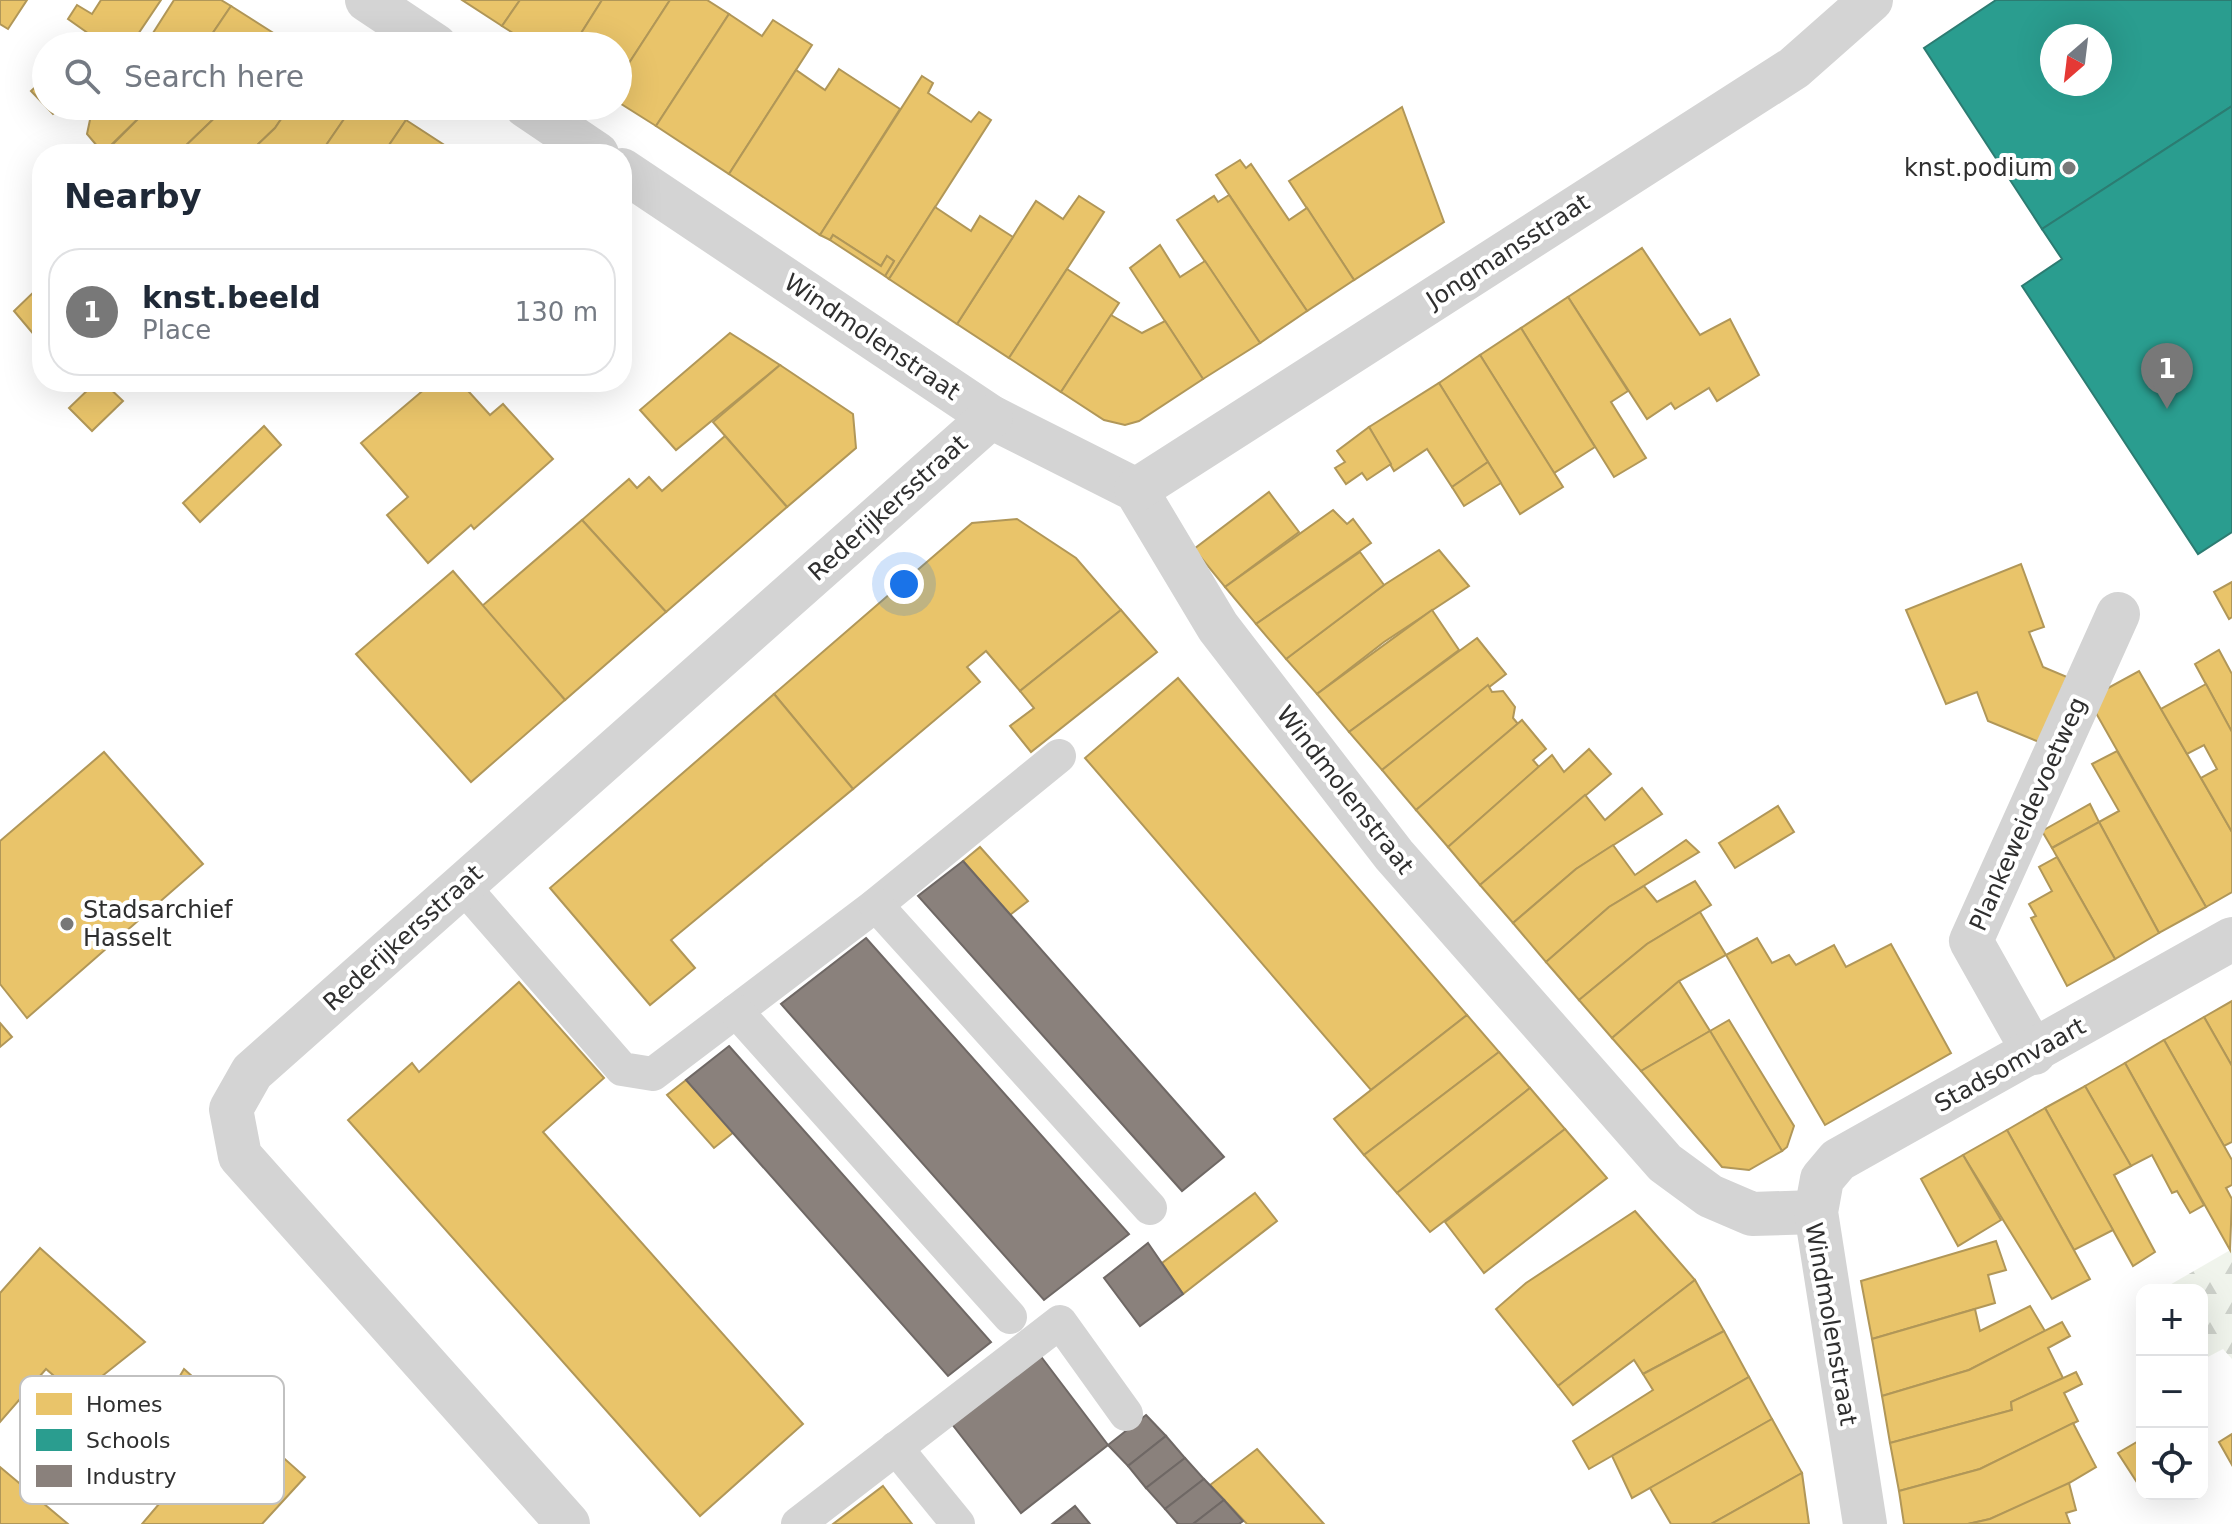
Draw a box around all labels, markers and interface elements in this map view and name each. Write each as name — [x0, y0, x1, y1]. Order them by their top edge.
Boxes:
north arrow — [2040, 24, 2112, 96]
search box — [32, 32, 632, 120]
icon: search — [60, 54, 104, 98]
text: Search here — [124, 59, 304, 94]
place label: knst.podium — [1904, 154, 2053, 182]
marker: knst.podium — [2060, 159, 2078, 177]
text: Nearby — [64, 176, 202, 216]
street label: Jongmansstraat — [1420, 188, 1595, 315]
street label: Windmolenstraat — [779, 268, 965, 406]
text: knst.beeld — [142, 280, 321, 315]
text: 1 — [83, 297, 101, 327]
text: 130 m — [515, 297, 598, 327]
text: Place — [142, 315, 211, 345]
pin: 1 — [2141, 343, 2193, 409]
street label: Rederijkersstraat — [803, 429, 973, 587]
your location — [884, 564, 924, 604]
street label: Plankeweidevoetweg — [1964, 693, 2092, 935]
street label: Windmolenstraat — [1271, 700, 1419, 880]
street label: Rederijkersstraat — [318, 859, 488, 1017]
place label: Stadsarchief Hasselt — [83, 896, 233, 952]
marker: Stadsarchief Hasselt — [58, 915, 76, 933]
street label: Stadsomvaart — [1930, 1012, 2090, 1118]
street label: Windmolenstraat — [1799, 1220, 1863, 1428]
map controls — [2136, 1284, 2208, 1500]
button: + — [2136, 1284, 2208, 1356]
button: − — [2136, 1356, 2208, 1428]
legend — [20, 1376, 284, 1504]
text: Homes — [86, 1392, 162, 1417]
text: Schools — [86, 1428, 171, 1453]
button: locate — [2136, 1428, 2208, 1500]
text: Industry — [86, 1464, 177, 1489]

